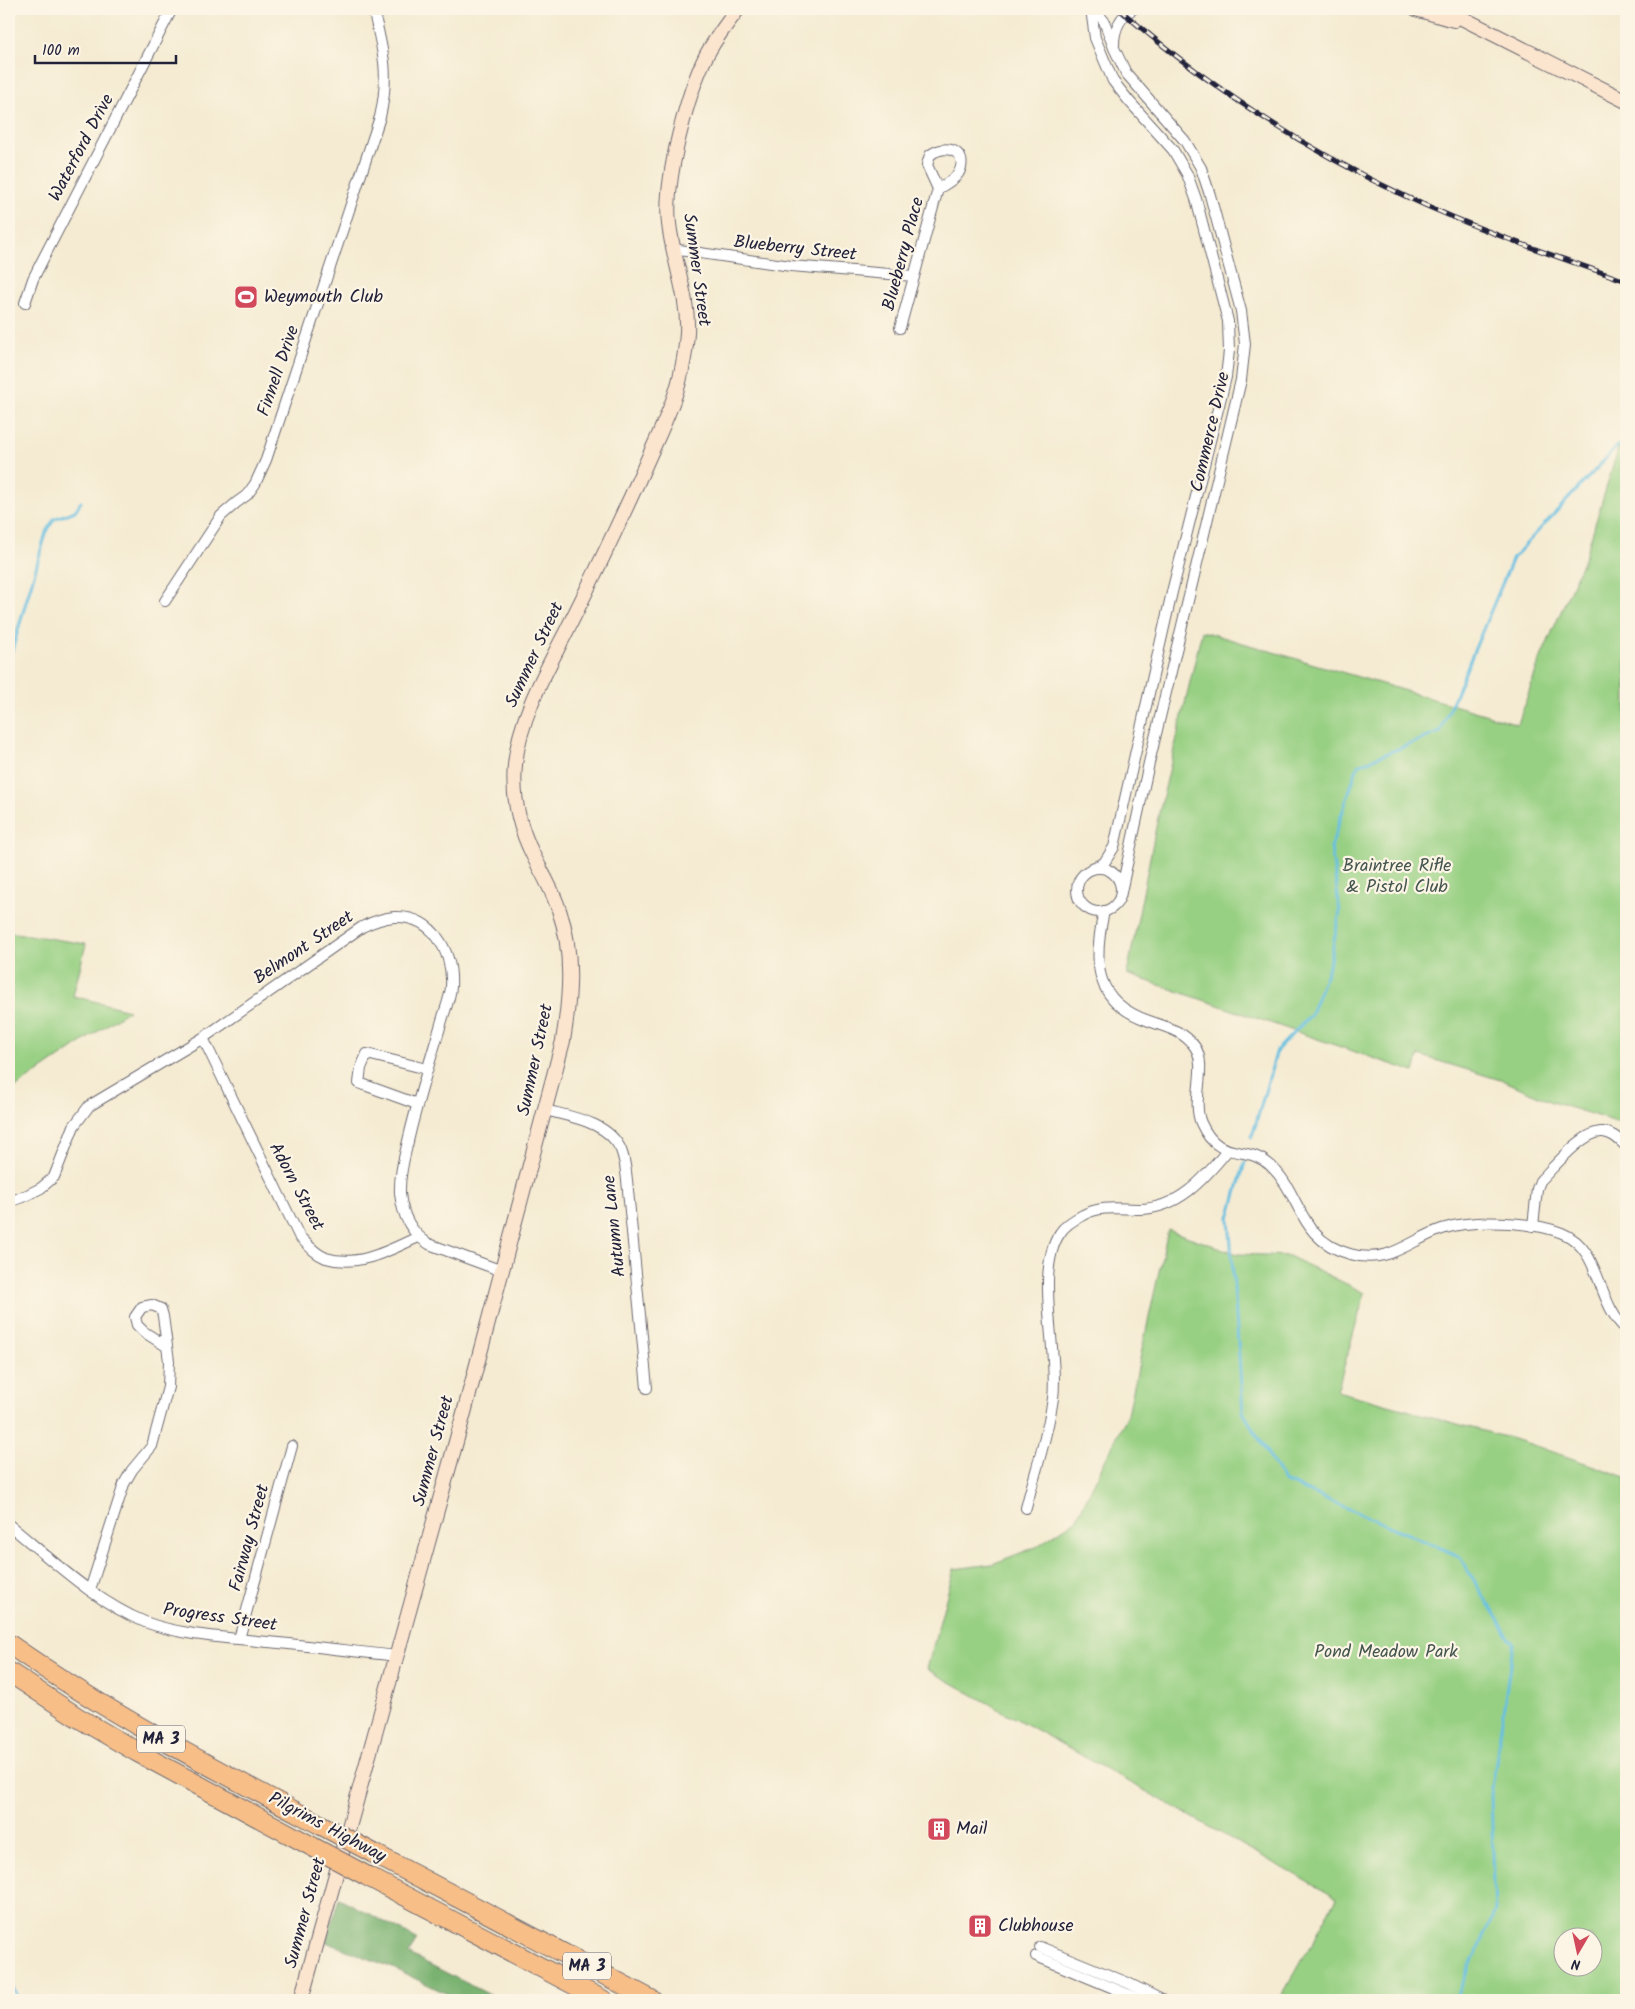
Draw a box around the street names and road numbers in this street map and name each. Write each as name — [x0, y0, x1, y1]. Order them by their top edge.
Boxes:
street label: Waterford Drive — [41, 89, 123, 207]
street label: Blueberry Place — [875, 194, 933, 314]
street label: Summer Street — [674, 212, 718, 329]
street label: Blueberry Street — [732, 228, 859, 270]
street label: Finnell Drive — [250, 322, 308, 420]
street label: Commerce Drive — [1183, 369, 1239, 495]
street label: Summer Street — [498, 596, 573, 713]
street label: Belmont Street — [248, 903, 361, 992]
street label: Summer Street — [510, 1000, 562, 1119]
street label: Adorn Street — [261, 1138, 332, 1237]
street label: Autumn Lane — [595, 1174, 635, 1278]
street label: Summer Street — [405, 1391, 463, 1510]
street label: Fairway Street — [222, 1480, 279, 1595]
street label: Progress Street — [161, 1596, 280, 1640]
road number: MA 3 — [137, 1726, 185, 1752]
street label: Pilgrims Highway — [263, 1785, 392, 1872]
street label: Summer Street — [277, 1853, 335, 1972]
road number: MA 3 — [563, 1952, 611, 1980]

